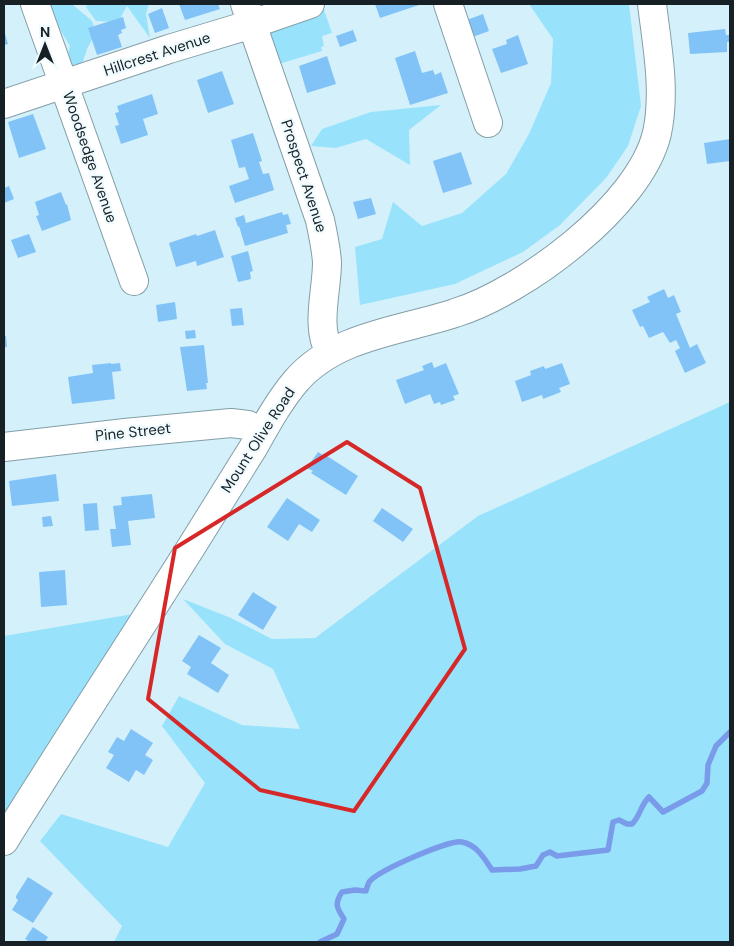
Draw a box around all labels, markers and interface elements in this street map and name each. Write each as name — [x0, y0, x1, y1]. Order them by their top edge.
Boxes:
north arrow — [20, 20, 70, 70]
text: N — [40, 23, 50, 41]
street label: Hillcrest Avenue — [101, 27, 213, 81]
street label: Woodsedge Avenue — [58, 89, 122, 225]
street label: Prospect Avenue — [276, 117, 332, 235]
street label: Mount Olive Road — [216, 383, 300, 497]
street label: Pine Street — [94, 418, 172, 446]

